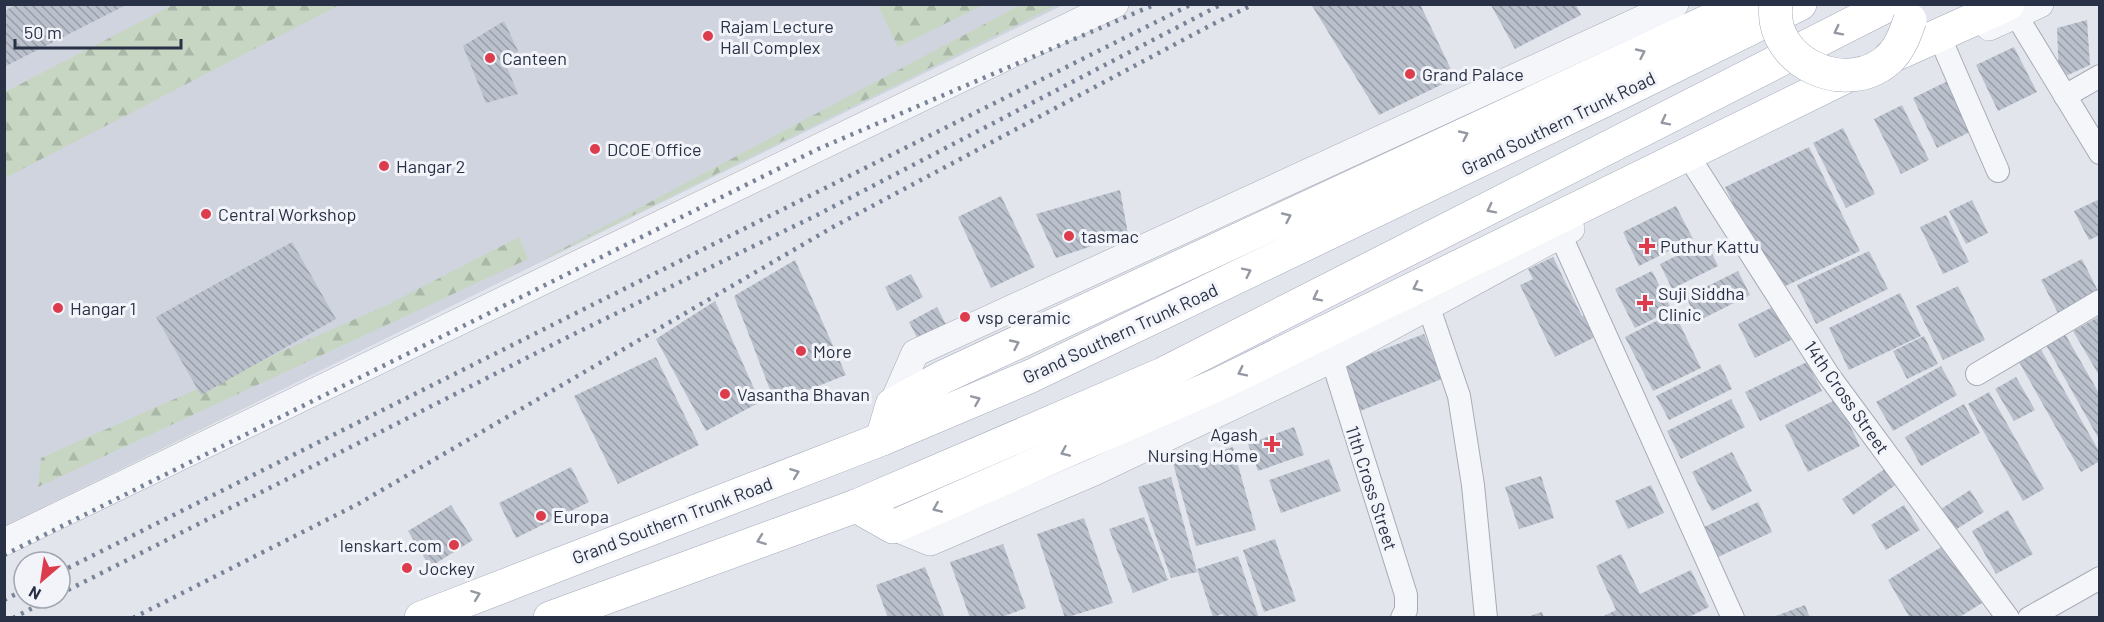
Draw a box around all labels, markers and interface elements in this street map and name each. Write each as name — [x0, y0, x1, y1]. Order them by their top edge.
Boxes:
scale bar — [15, 12, 182, 50]
place label: Rajam Lecture Hall Complex — [720, 15, 834, 58]
text: 50 m — [24, 21, 62, 43]
one-way arrow — [1834, 24, 1844, 35]
marker: Rajam Lecture Hall Complex — [701, 29, 715, 43]
place label: Canteen — [502, 47, 567, 69]
one-way arrow — [1635, 48, 1646, 60]
marker: Canteen — [483, 51, 497, 65]
place label: Grand Palace — [1422, 63, 1524, 85]
street label: Grand Southern Trunk Road — [1458, 66, 1658, 180]
marker: Grand Palace — [1403, 67, 1417, 81]
one-way arrow — [1660, 113, 1671, 125]
one-way arrow — [1458, 131, 1469, 143]
place label: DCOE Office — [607, 138, 702, 160]
marker: DCOE Office — [588, 142, 602, 156]
place label: Hangar 2 — [396, 155, 465, 177]
marker: Hangar 2 — [377, 159, 391, 173]
one-way arrow — [1486, 201, 1497, 213]
place label: Central Workshop — [218, 203, 356, 225]
marker: Central Workshop — [199, 207, 213, 221]
one-way arrow — [1281, 213, 1292, 225]
place label: tasmac — [1081, 225, 1139, 247]
marker: tasmac — [1062, 229, 1076, 243]
place label: Puthur Kattu — [1660, 235, 1759, 257]
marker: Puthur Kattu — [1638, 237, 1656, 255]
one-way arrow — [1241, 268, 1252, 280]
street label: Grand Southern Trunk Road — [1019, 278, 1221, 388]
one-way arrow — [1413, 279, 1424, 291]
place label: Suji Siddha Clinic — [1658, 282, 1744, 325]
one-way arrow — [1312, 289, 1323, 301]
marker: Suji Siddha Clinic — [1636, 294, 1654, 312]
place label: Hangar 1 — [70, 297, 136, 319]
marker: Hangar 1 — [51, 301, 65, 315]
place label: vsp ceramic — [977, 306, 1071, 328]
marker: vsp ceramic — [958, 310, 972, 324]
street label: 14th Cross Street — [1800, 336, 1894, 458]
one-way arrow — [1009, 339, 1020, 351]
place label: More — [813, 340, 852, 362]
marker: More — [794, 344, 808, 358]
one-way arrow — [1238, 365, 1249, 377]
place label: Vasantha Bhavan — [737, 383, 870, 405]
marker: Vasantha Bhavan — [718, 387, 732, 401]
one-way arrow — [969, 395, 980, 407]
place label: Agash Nursing Home — [1148, 423, 1258, 466]
street label: 11th Cross Street — [1342, 423, 1402, 553]
marker: Agash Nursing Home — [1263, 435, 1281, 453]
one-way arrow — [1060, 445, 1071, 457]
one-way arrow — [789, 468, 800, 480]
street label: Grand Southern Trunk Road — [569, 472, 775, 568]
one-way arrow — [933, 501, 944, 513]
place label: Europa — [553, 505, 609, 527]
marker: Europa — [534, 509, 548, 523]
one-way arrow — [756, 533, 767, 546]
place label: lenskart.com — [340, 534, 442, 556]
marker: lenskart.com — [447, 538, 461, 552]
north arrow — [12, 550, 72, 610]
place label: Jockey — [419, 557, 475, 579]
marker: Jockey — [400, 561, 414, 575]
text: N — [25, 583, 44, 604]
one-way arrow — [469, 590, 480, 602]

